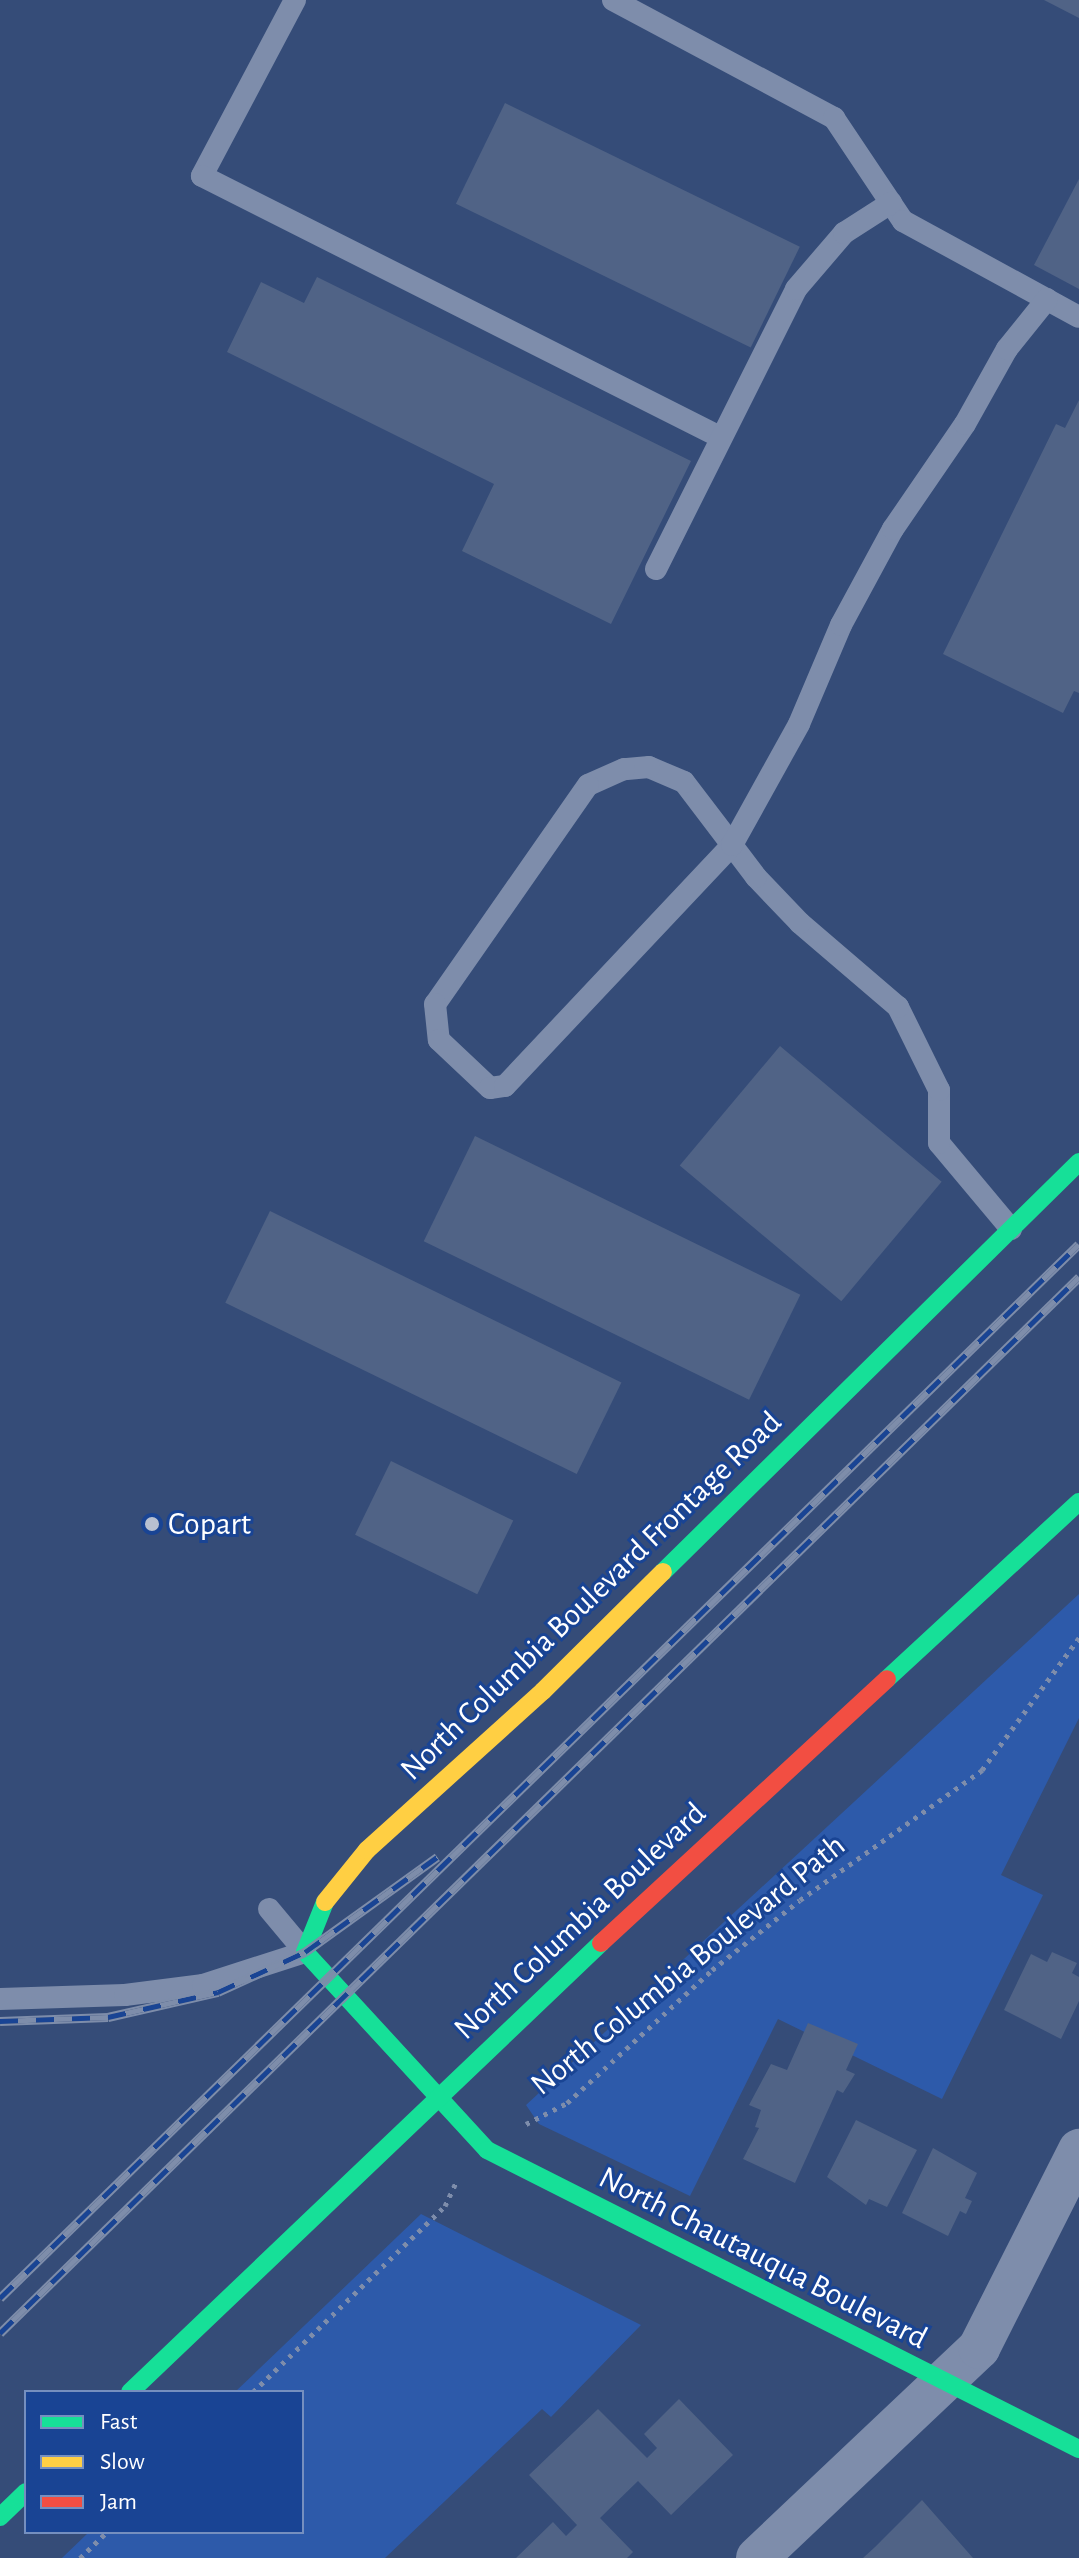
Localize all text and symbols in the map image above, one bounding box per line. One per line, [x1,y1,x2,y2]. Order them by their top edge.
street label: North Columbia Boulevard Frontage Road [392,1403,790,1789]
place label: Copart [168,1505,251,1543]
marker: Copart [143,1515,161,1533]
street label: North Columbia Boulevard [446,1794,714,2048]
street label: North Columbia Boulevard Path [523,1826,853,2104]
street label: North Chautauqua Boulevard [592,2158,934,2358]
legend [24,2390,304,2534]
text: Fast [100,2410,137,2434]
text: Slow [100,2450,145,2474]
text: Jam [100,2490,137,2514]

